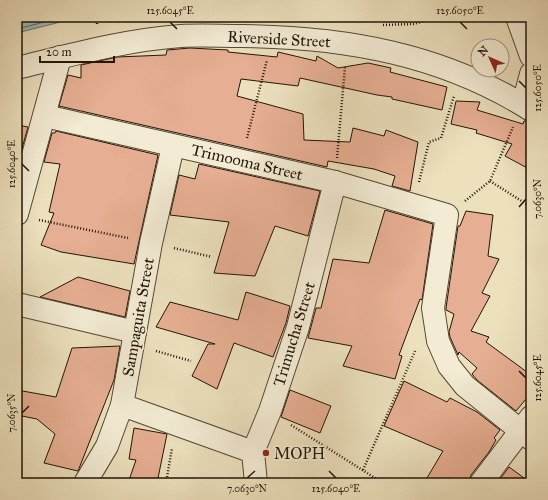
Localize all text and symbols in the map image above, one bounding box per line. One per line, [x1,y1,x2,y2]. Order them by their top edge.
text: 125.6045°E [146,5,194,17]
text: 125.6050°E [436,5,484,17]
street label: Riverside Street [227,27,332,51]
scale bar [40,38,114,64]
north arrow [470,38,510,78]
text: N [475,43,492,59]
text: 20 m [46,45,72,59]
text: 125.6050°E [532,64,544,112]
text: 125.6040°E [6,140,18,188]
street label: Trimooma Street [189,140,305,184]
text: 7.0630°N [532,178,544,219]
street label: Sampaguita Street [118,256,159,378]
street label: Trimucha Street [269,279,319,389]
text: 125.6045°E [532,354,544,402]
text: 7.0635°N [6,393,18,432]
place label: MOPH [274,444,325,463]
marker: MOPH [261,448,271,458]
text: 7.0630°N [227,483,268,495]
text: 125.6040°E [312,483,360,495]

